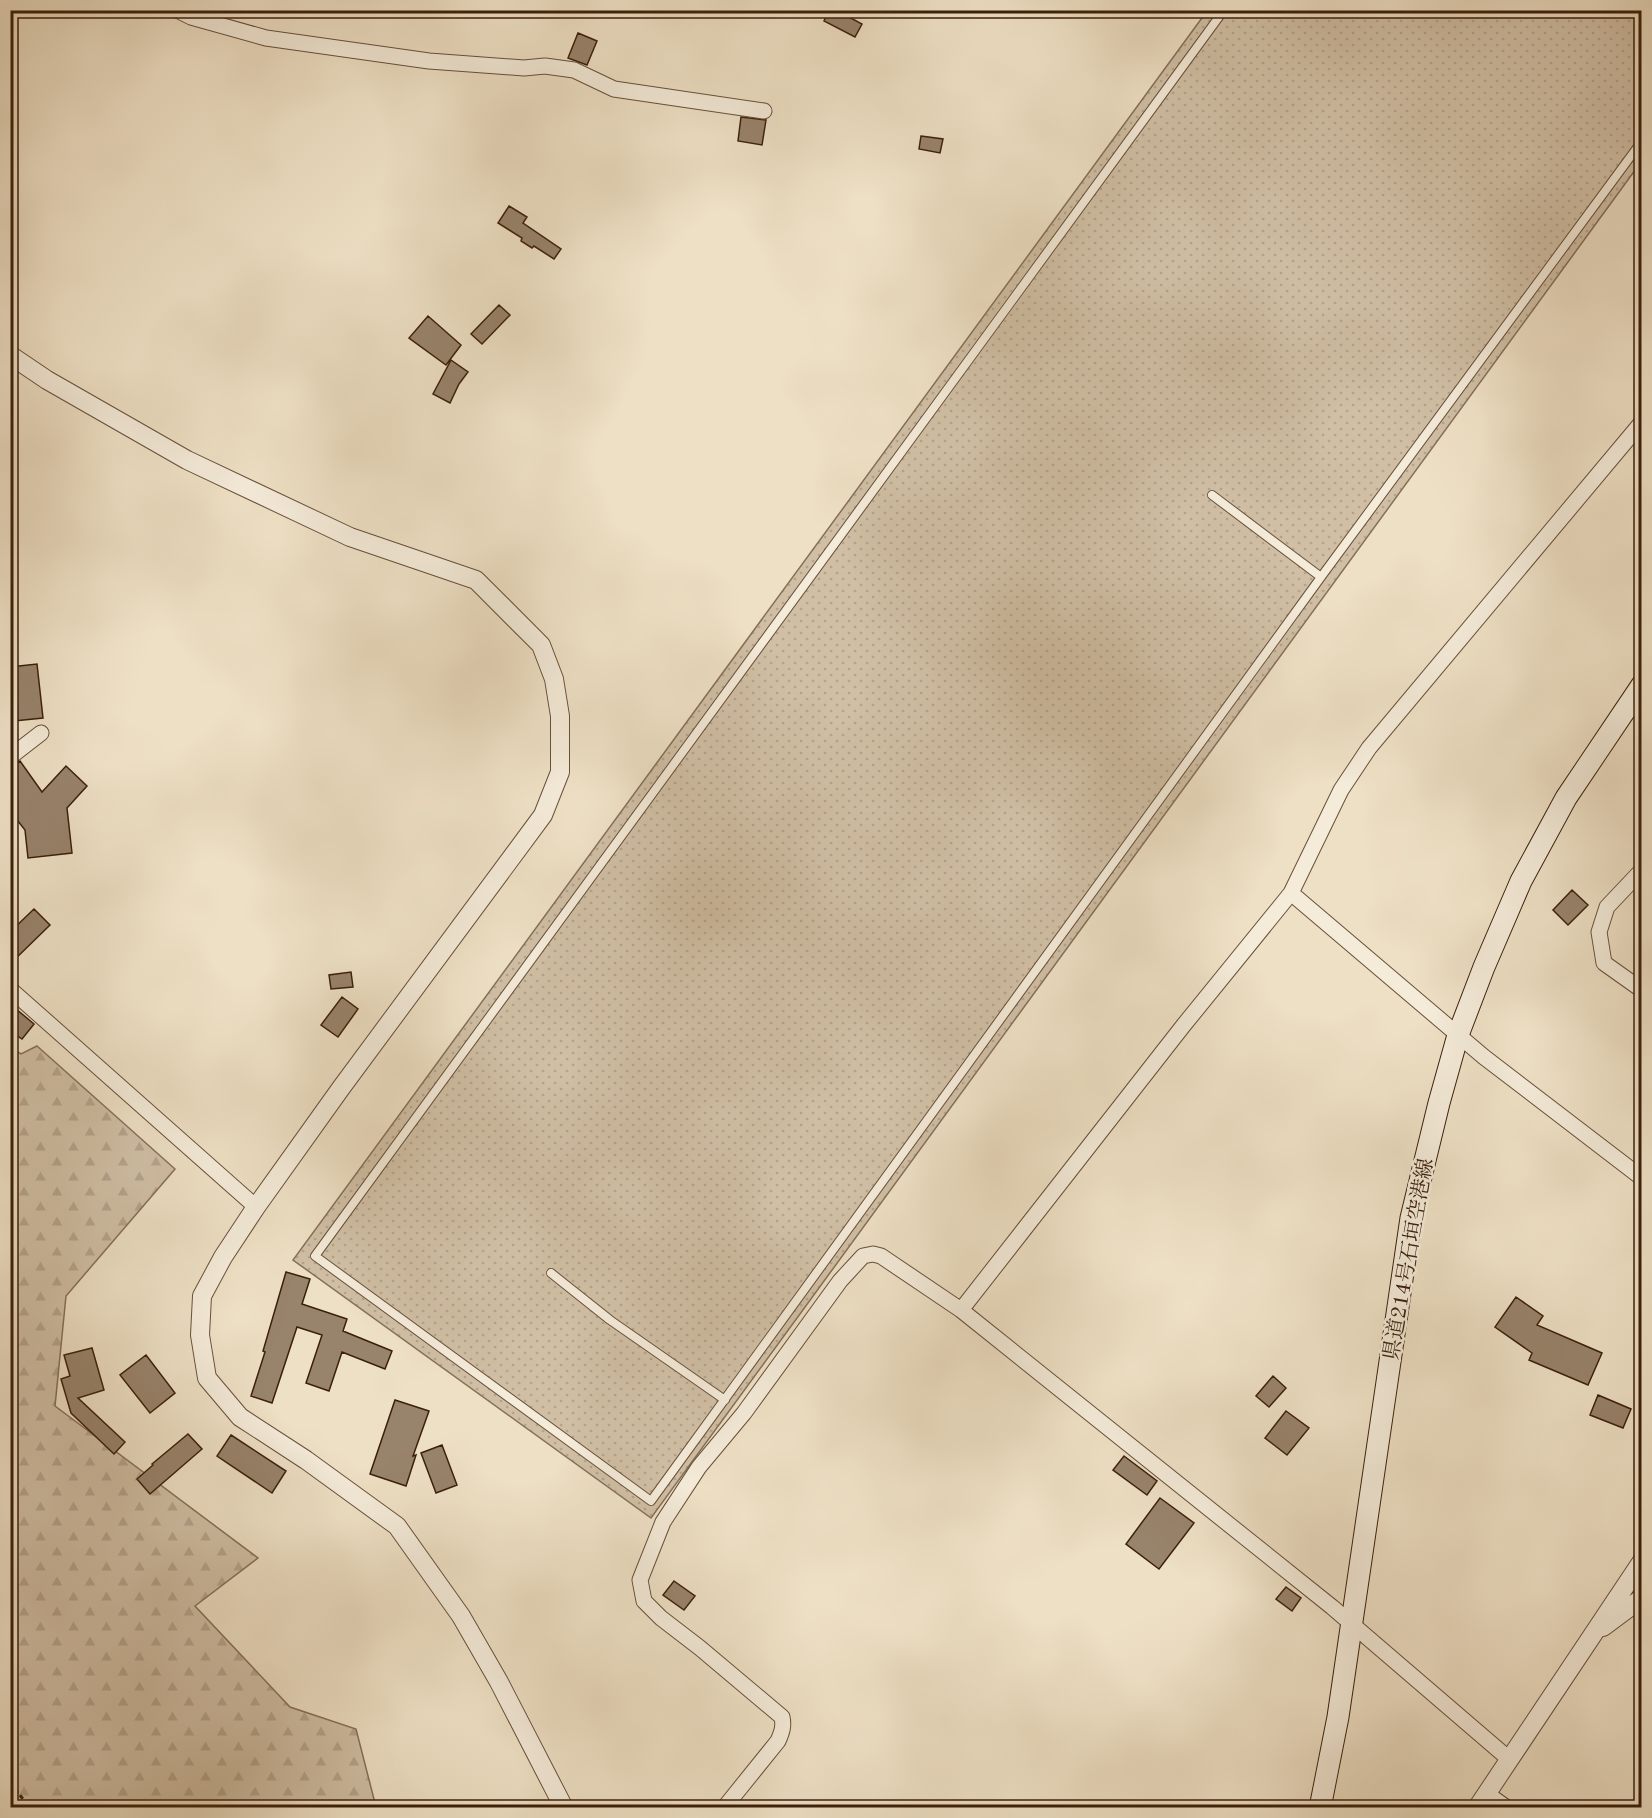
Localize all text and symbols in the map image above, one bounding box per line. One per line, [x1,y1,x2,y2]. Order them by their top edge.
street label: 県道214号石垣空港線 [1379,1156,1438,1362]

